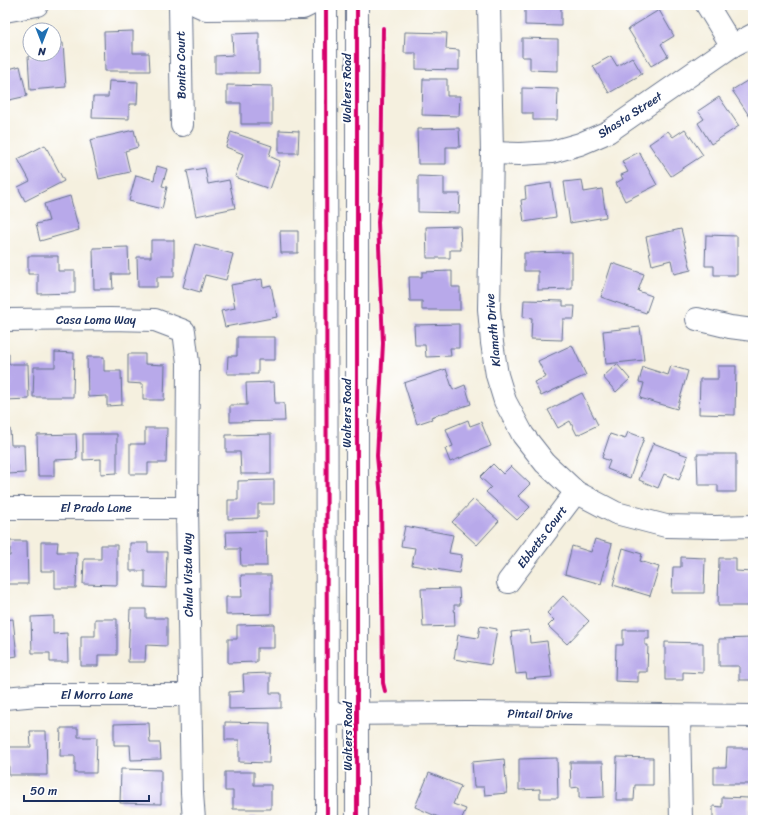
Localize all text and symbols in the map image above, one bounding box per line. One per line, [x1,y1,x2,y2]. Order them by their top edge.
north arrow [22,22,62,62]
street label: Bonita Court [169,31,193,99]
text: N [38,42,47,61]
street label: Walters Road [336,53,358,123]
street label: Shasta Street [593,85,668,144]
street label: Klamath Drive [479,292,507,368]
street label: Casa Loma Way [56,309,137,331]
street label: Walters Road [336,378,358,448]
street label: El Prado Lane [60,497,132,519]
street label: Ebbetts Court [511,501,573,573]
street label: Chula Vista Way [176,532,200,617]
street label: El Morro Lane [61,684,133,706]
street label: Walters Road [337,701,359,771]
street label: Pintail Drive [507,702,573,726]
scale bar [24,777,149,803]
text: 50 m [30,780,57,802]

